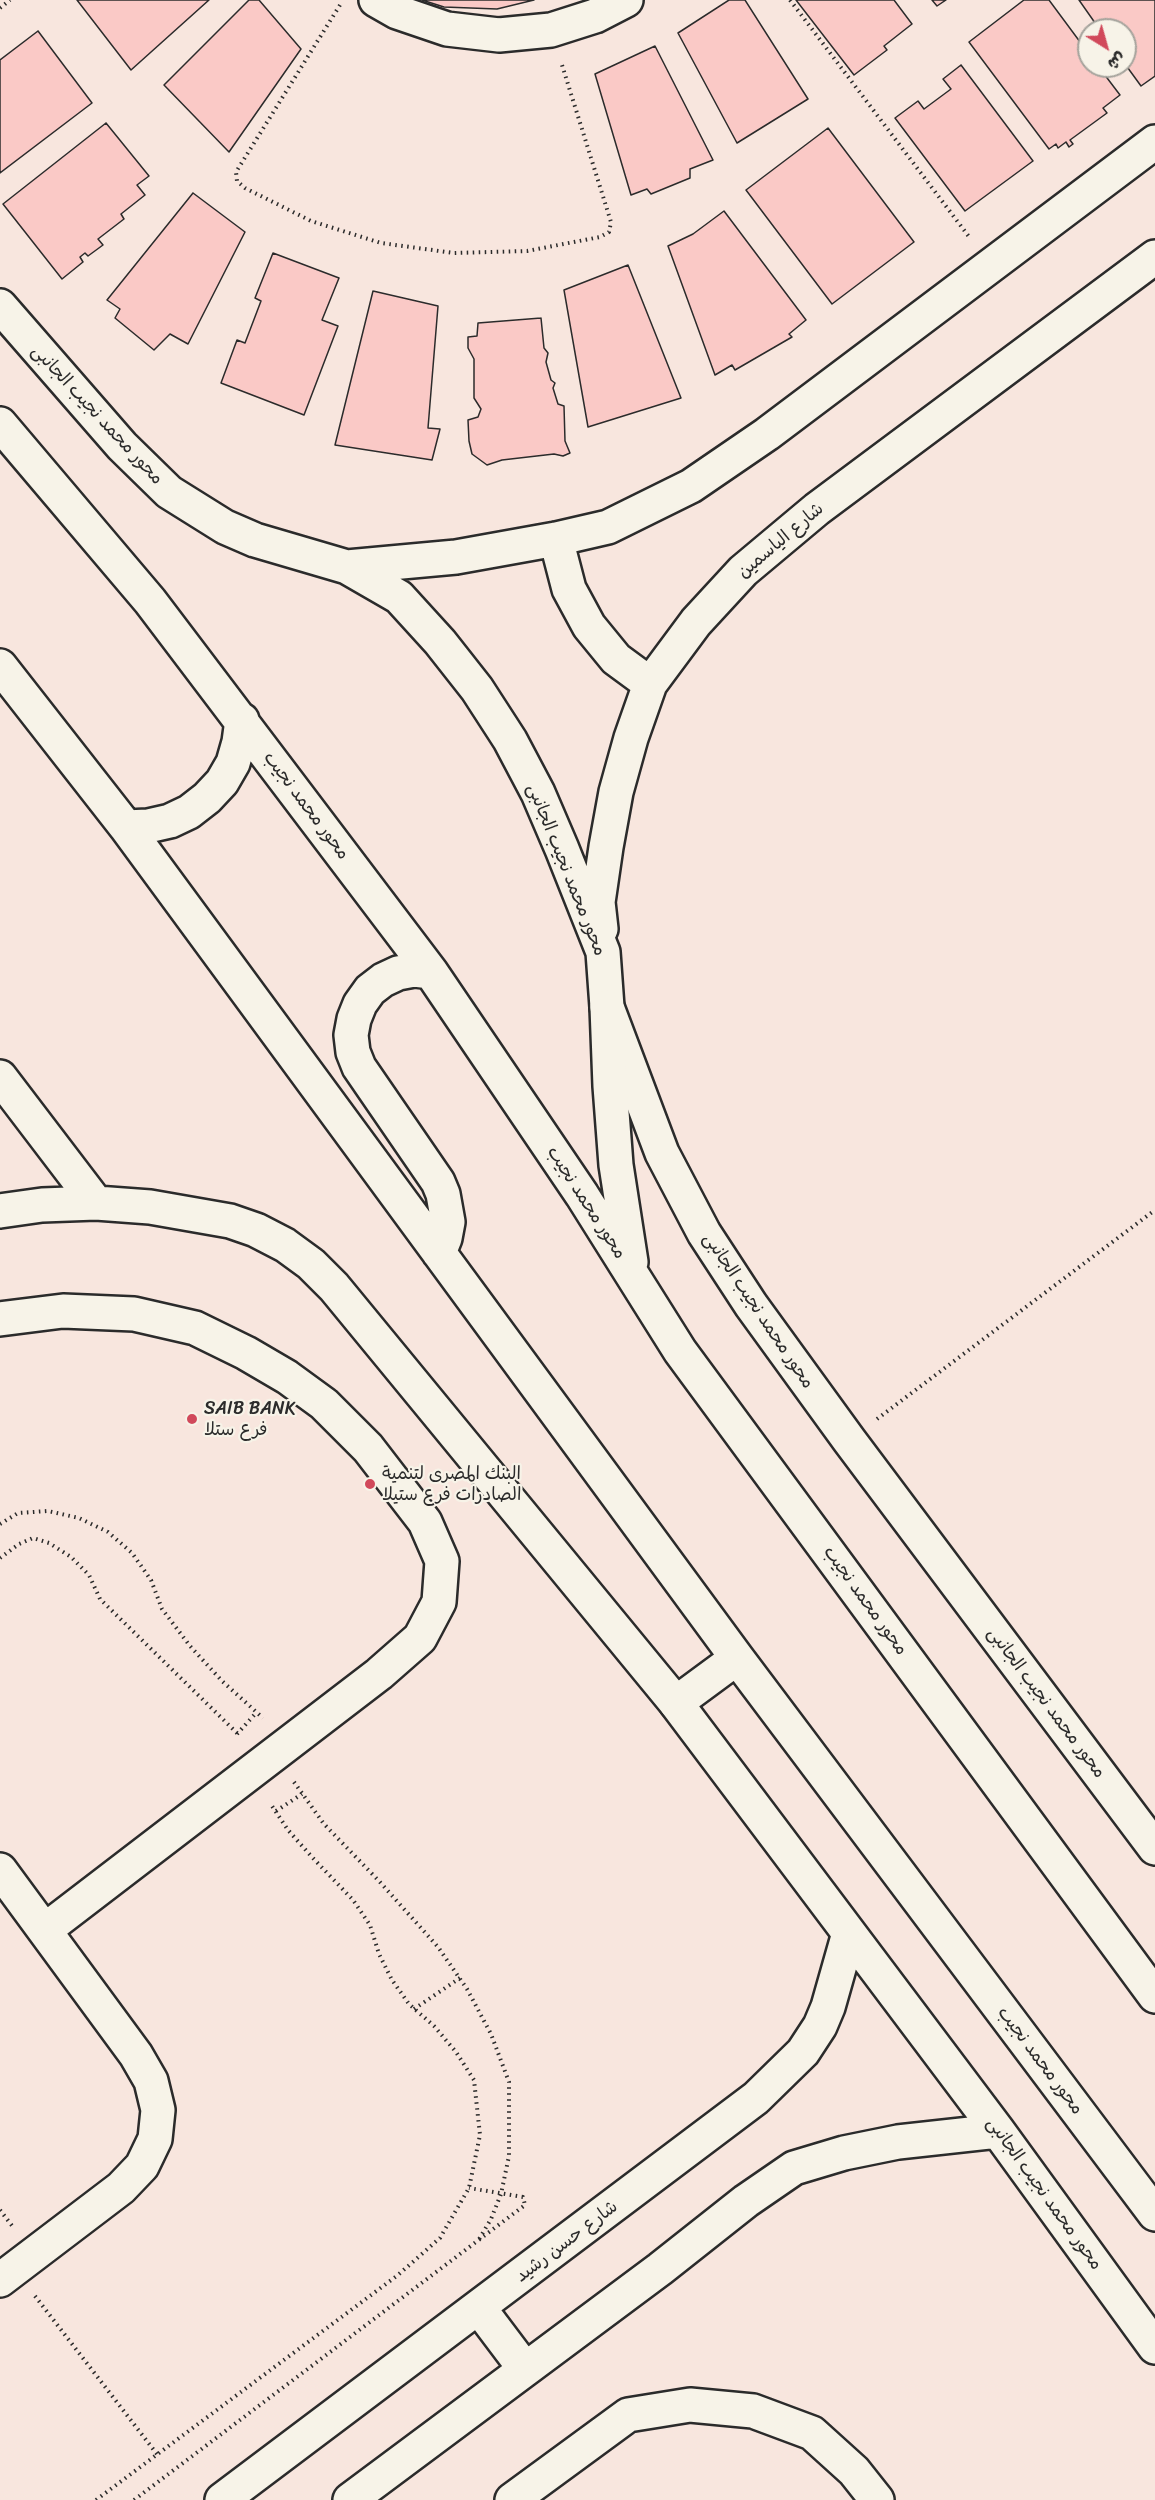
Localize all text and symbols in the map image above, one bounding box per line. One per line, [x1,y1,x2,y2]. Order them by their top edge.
north arrow [1077,18,1137,78]
text: ش [1101,44,1133,78]
street label: محور محمد نجيب الجانبى [26,340,168,490]
street label: شارع الياسمين [733,499,829,583]
street label: محور محمد نجيب [258,748,354,864]
street label: محور محمد نجيب الجانبى [522,781,610,959]
street label: محور محمد نجيب [542,1143,630,1263]
street label: محور محمد نجيب الجانبى [698,1229,818,1393]
place label: SAIB BANK فرع ستلا [204,1398,296,1440]
marker: SAIB BANK فرع ستلا [185,1412,199,1426]
place label: البنك المصرى لتنمية الصادرات فرع ستيلا [382,1463,521,1506]
marker: البنك المصرى لتنمية الصادرات فرع ستيلا [363,1477,377,1491]
street label: محور محمد نجيب [818,1542,912,1660]
street label: محور محمد نجيب الجانبى [982,1623,1110,1783]
street label: محور محمد نجيب [992,2003,1088,2119]
street label: محور محمد نجيب الجانبى [981,2113,1107,2275]
street label: شارع حسن رشيد [511,2196,623,2288]

